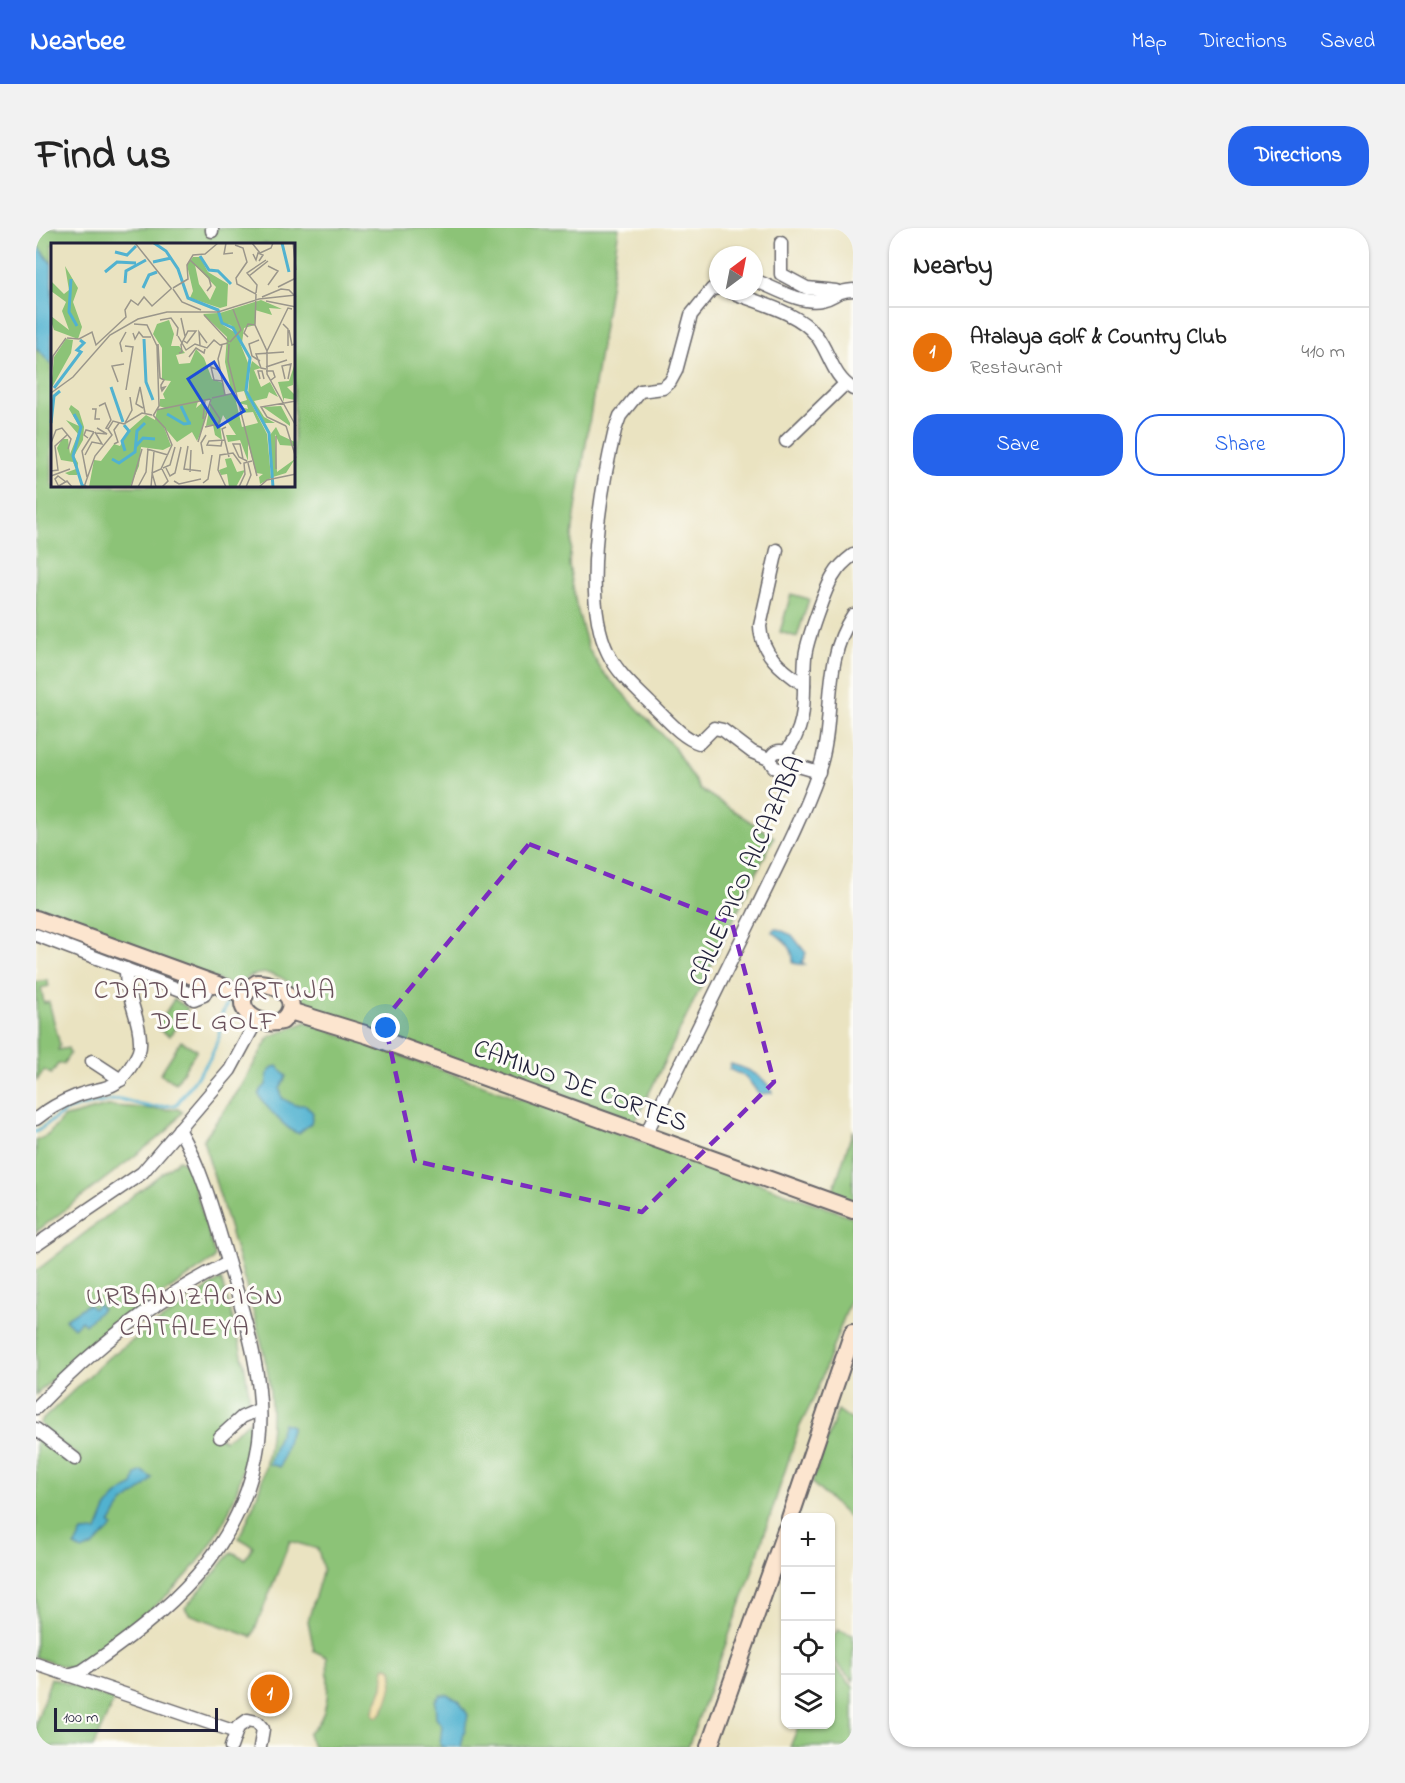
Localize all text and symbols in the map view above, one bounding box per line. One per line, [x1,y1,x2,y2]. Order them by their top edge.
text: Nearbee [30,22,125,63]
text: Map [1131,27,1167,57]
text: Directions [1200,27,1287,57]
text: Saved [1320,27,1375,57]
text: Find us [36,126,171,187]
button: Directions [1228,126,1369,186]
inset map [51,243,296,488]
north arrow [709,246,763,300]
text: Nearby [913,248,992,286]
text: Atalaya Golf & Country Club [970,322,1226,354]
text: 1 [929,338,936,367]
text: 410 m [1301,338,1345,367]
text: Restaurant [970,354,1063,383]
button: Save [913,414,1123,476]
button: Share [1135,414,1345,476]
street label: CALLE PICO ALCAZABA [680,750,816,993]
district label: CDAD LA CARTUJA DEL GOLF [94,972,336,1042]
your location [371,1013,400,1042]
street label: CAMINO DE CORTES [468,1030,692,1143]
district label: URBANIZACIÓN CATALEYA [86,1278,284,1348]
map controls [781,1513,835,1729]
button: + [781,1513,835,1567]
button: − [781,1567,835,1621]
button: locate [781,1621,835,1675]
pin: 1 [250,1672,290,1716]
button: layers [781,1675,835,1729]
scale bar [54,1705,218,1732]
text: 100 m [63,1706,98,1730]

